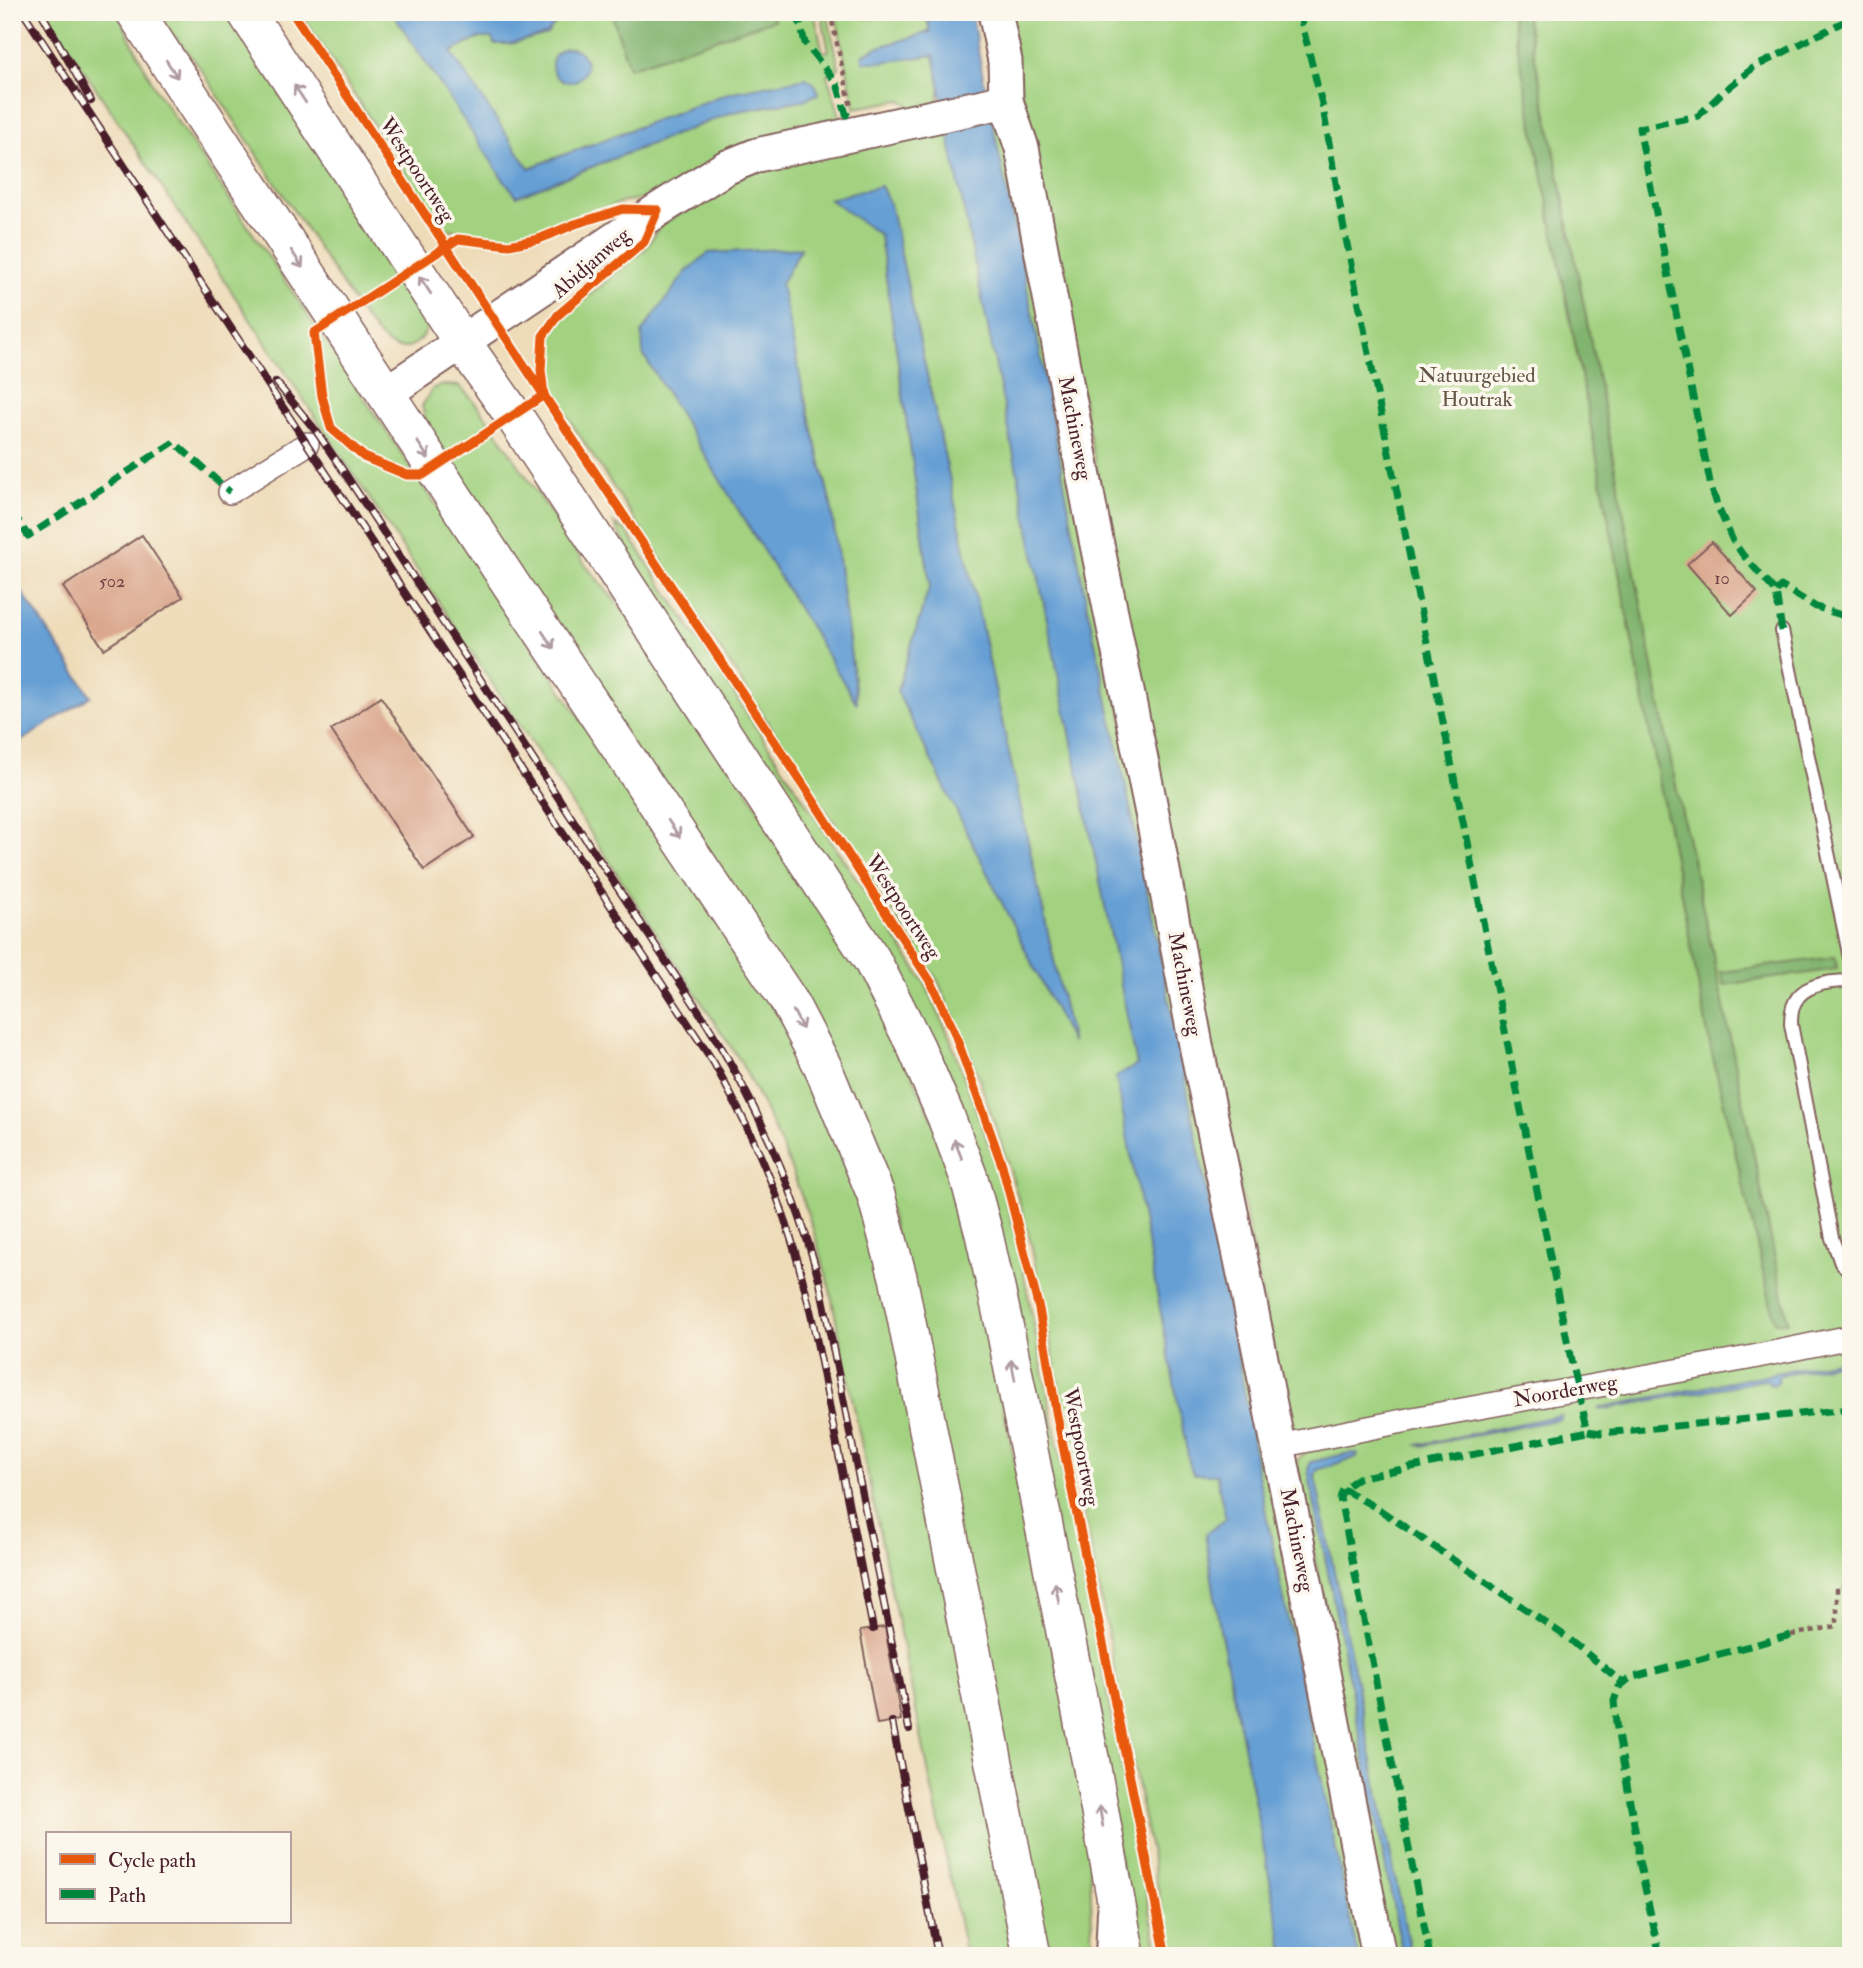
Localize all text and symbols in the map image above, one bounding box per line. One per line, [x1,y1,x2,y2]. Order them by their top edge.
one-way arrow [165,59,179,78]
one-way arrow [293,85,307,105]
street label: Westpoortweg [373,112,461,228]
street label: Abidjanweg [545,221,636,305]
one-way arrow [290,249,305,268]
one-way arrow [417,275,431,295]
park label: Natuurgebied Houtrak [1418,362,1536,413]
street label: Machineweg [1052,374,1098,483]
one-way arrow [415,440,430,459]
house number: 10 [1714,567,1730,590]
house number: 502 [99,570,125,593]
one-way arrow [541,630,555,649]
one-way arrow [667,819,681,838]
street label: Westpoortweg [859,849,947,965]
street label: Machineweg [1162,930,1208,1039]
one-way arrow [792,1009,805,1030]
one-way arrow [951,1139,963,1161]
one-way arrow [1005,1359,1019,1382]
street label: Noorderweg [1511,1368,1620,1413]
street label: Westpoortweg [1056,1385,1106,1509]
street label: Machineweg [1274,1486,1320,1595]
one-way arrow [1050,1582,1063,1605]
one-way arrow [1093,1805,1107,1828]
legend [46,1832,290,1923]
text: Cycle path [108,1847,196,1874]
text: Path [108,1882,146,1909]

